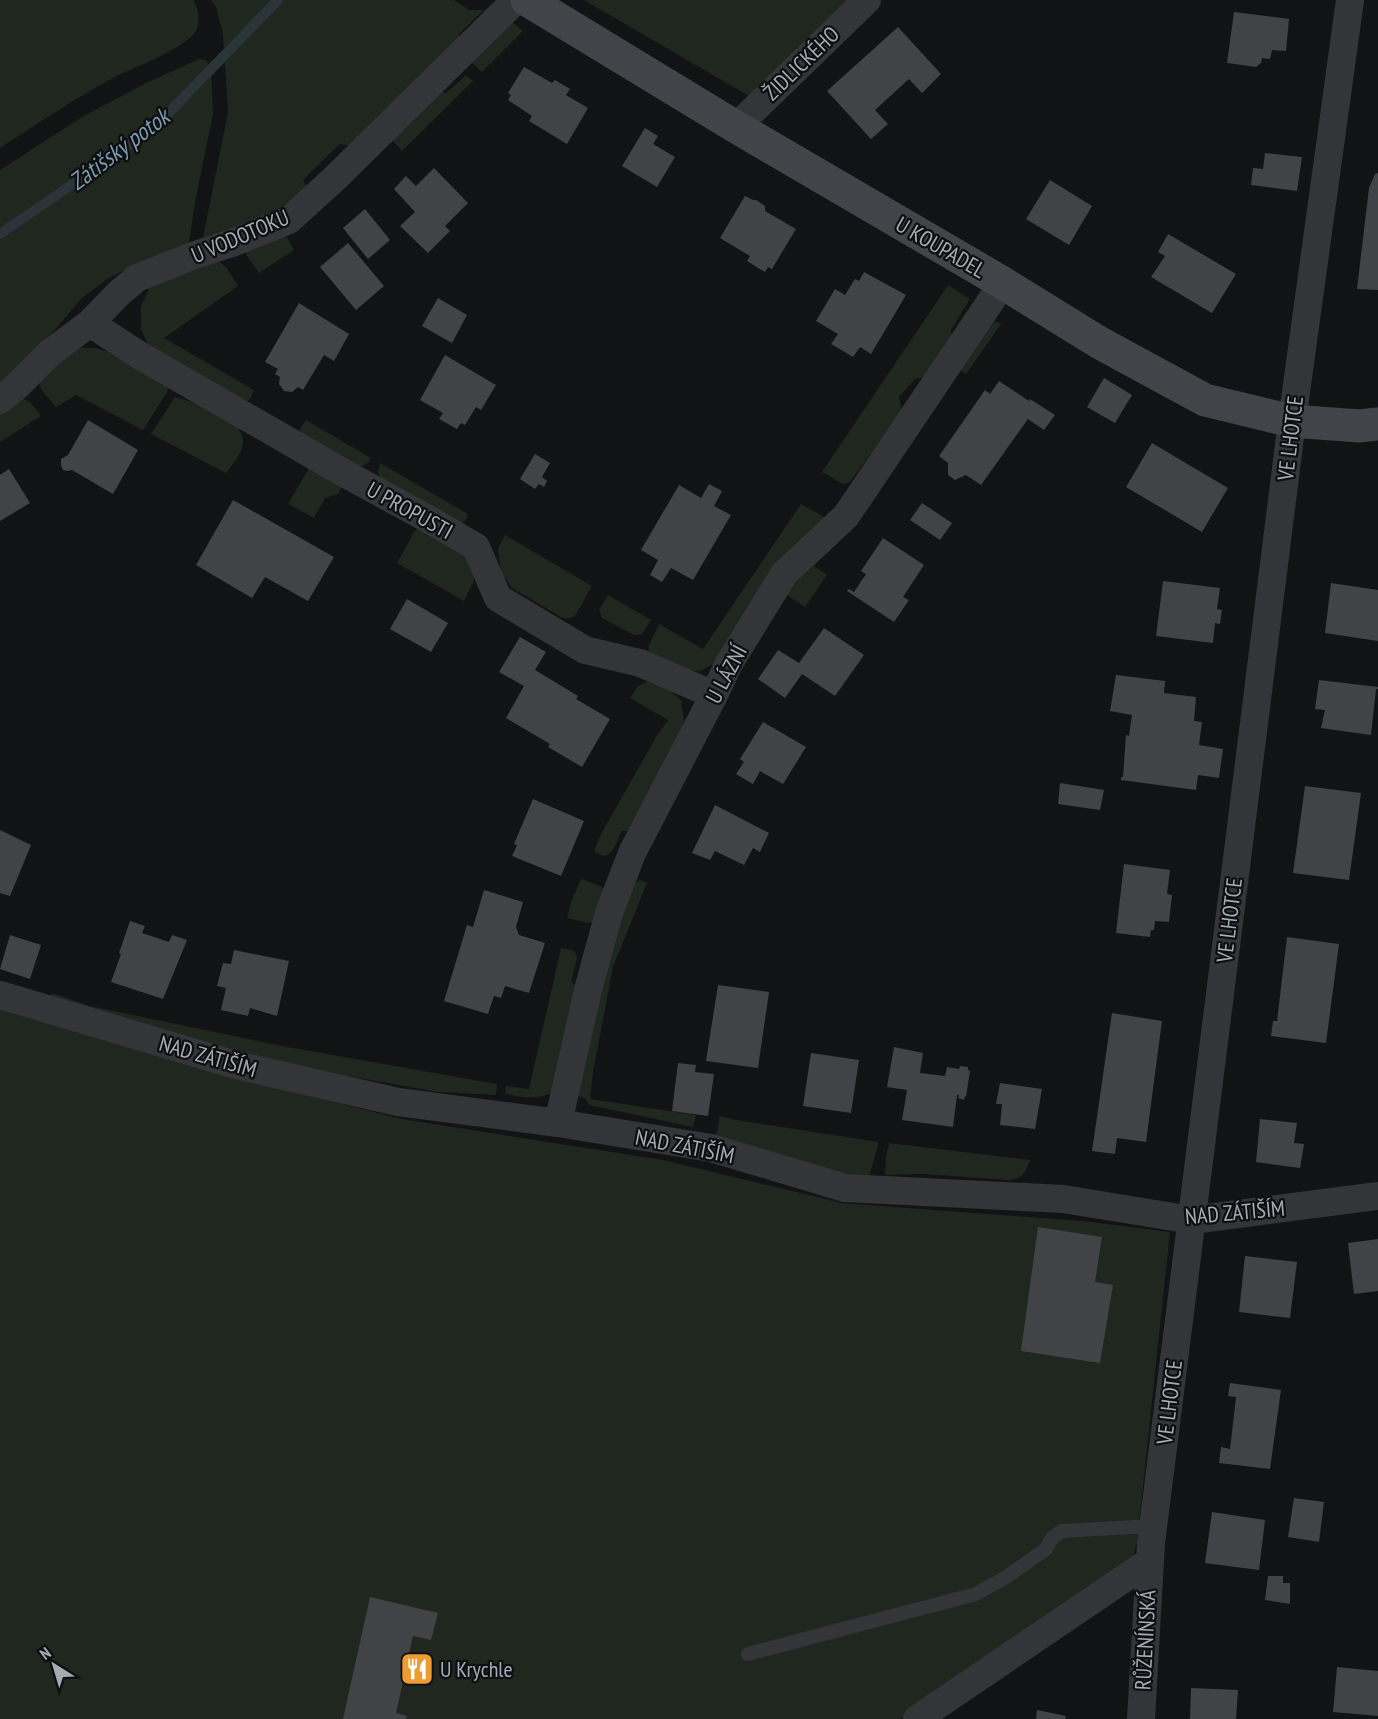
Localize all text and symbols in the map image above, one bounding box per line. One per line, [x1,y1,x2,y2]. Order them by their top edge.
street label: ŽIDLICKÉHO [757,20,845,106]
water label: Zátišský potok [63,100,178,197]
street label: U VODOTOKU [187,203,293,269]
street label: U KOUPADEL [891,210,991,284]
street label: VE LHOTCE [1271,394,1309,483]
street label: U PROPUSTI [362,475,458,545]
street label: U LÁZNÍ [699,639,753,708]
street label: VE LHOTCE [1210,876,1248,965]
street label: NAD ZÁTIŠÍM [156,1029,260,1083]
street label: NAD ZÁTIŠÍM [633,1123,737,1169]
street label: NAD ZÁTIŠÍM [1184,1194,1286,1230]
street label: VE LHOTCE [1150,1358,1188,1447]
street label: RŮŽENÍNSKÁ [1128,1589,1162,1691]
north arrow [24,1635,84,1695]
text: N [36,1642,54,1664]
restaurant icon: U Krychle [399,1651,435,1687]
place label: U Krychle [440,1655,513,1683]

